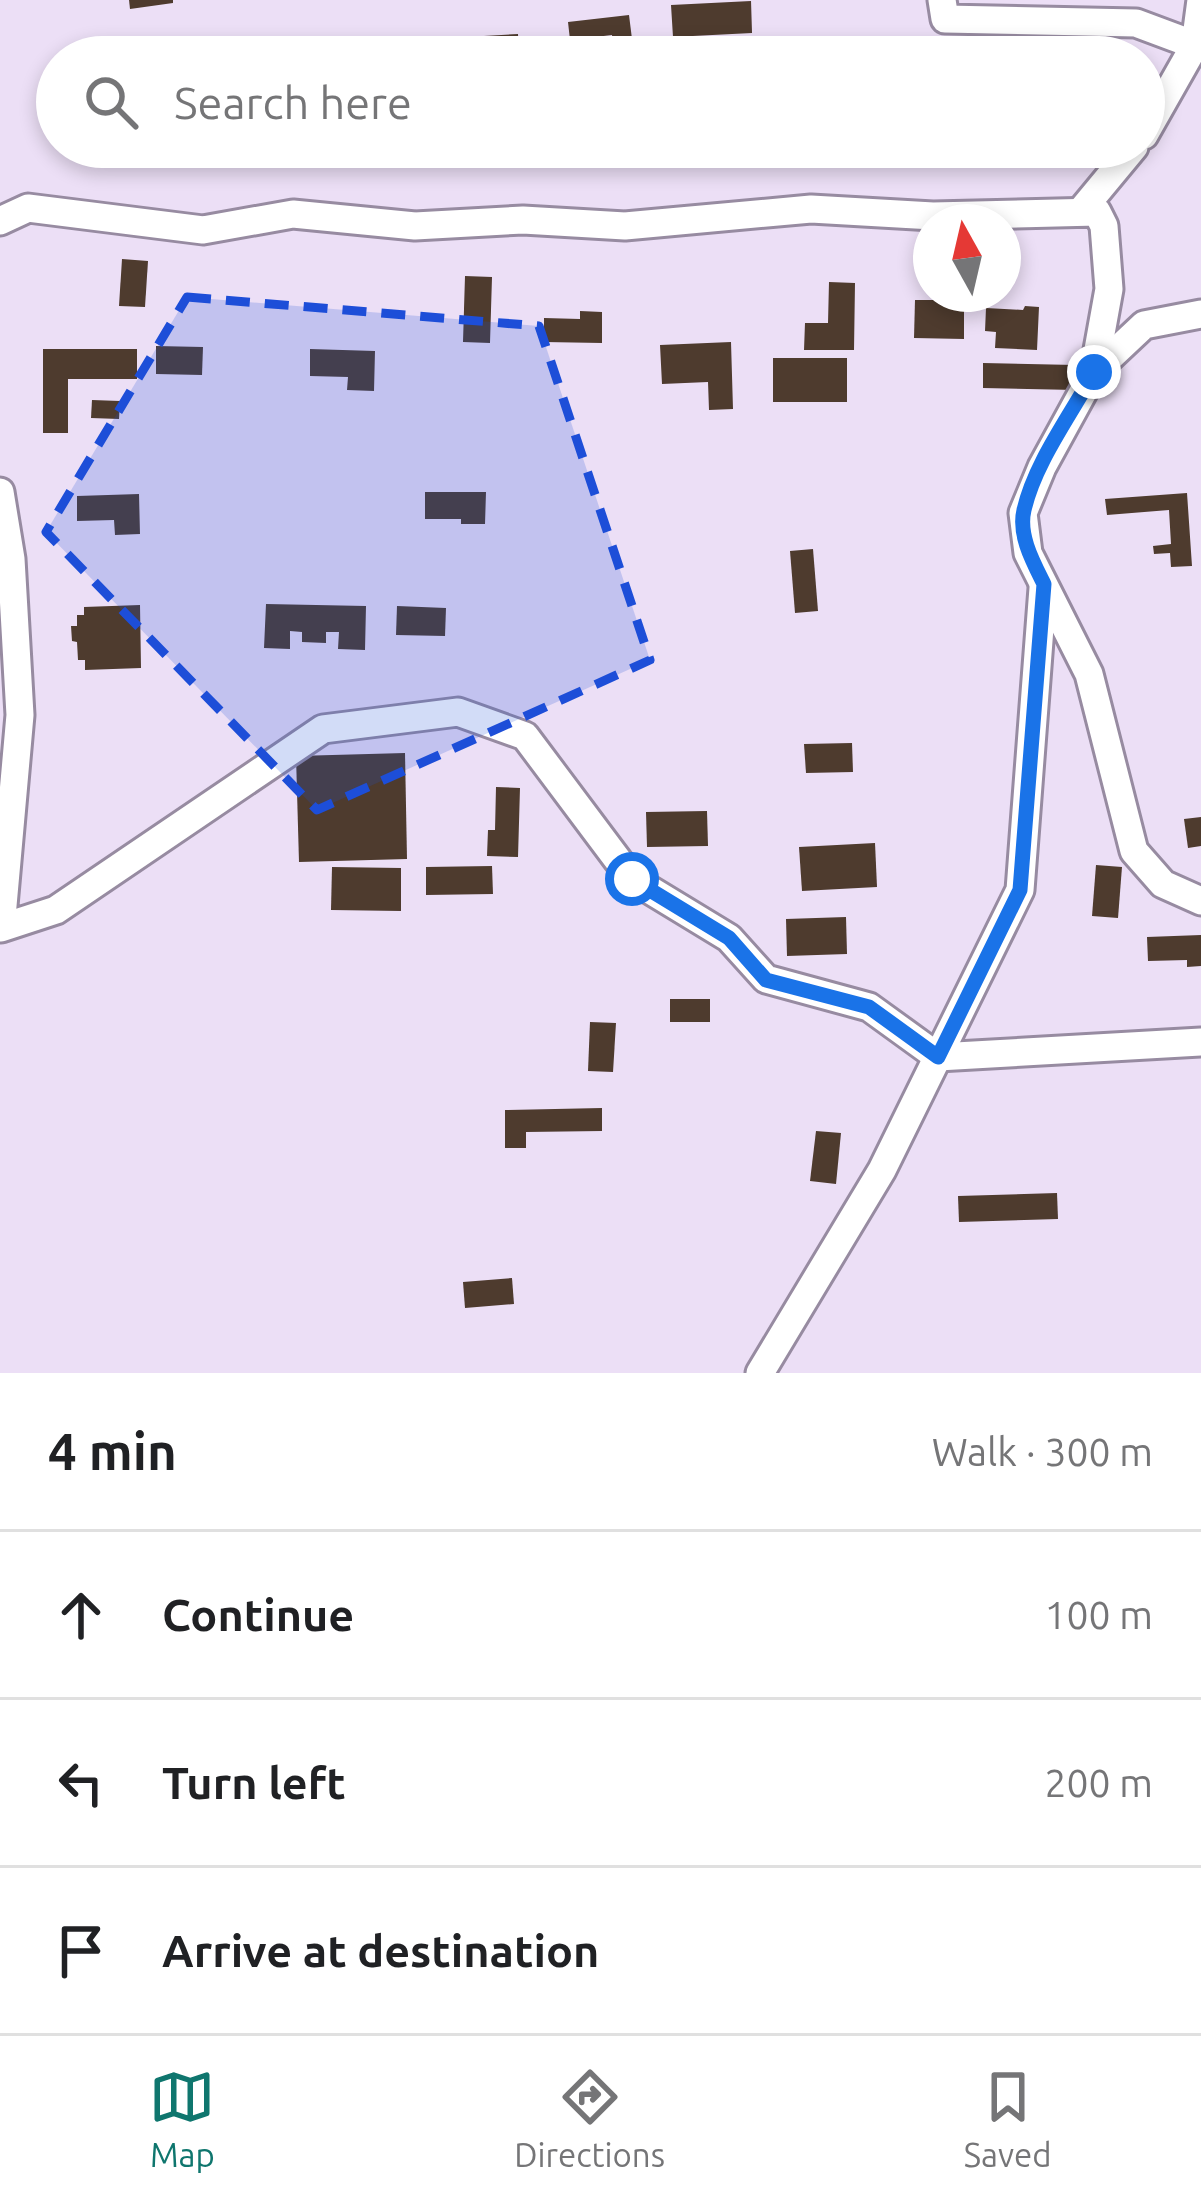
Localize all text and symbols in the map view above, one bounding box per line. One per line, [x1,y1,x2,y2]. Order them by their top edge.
search box [36,36,1165,168]
icon: search [78,69,144,135]
text: Search here [174,77,412,128]
north arrow [913,204,1021,312]
route end [1067,345,1121,399]
route start [605,852,659,906]
text: 4 min [48,1422,177,1480]
text: Walk · 300 m [932,1430,1153,1473]
icon: ahead [48,1582,114,1648]
text: Continue [162,1589,354,1640]
text: 100 m [1044,1593,1153,1636]
icon: left [48,1750,114,1816]
text: Turn left [162,1757,346,1808]
text: 200 m [1044,1761,1153,1804]
icon: arrive [48,1918,114,1984]
text: Arrive at destination [162,1925,599,1976]
tab: Map [149,2064,215,2173]
tab: Directions [514,2064,665,2173]
tab: Saved [964,2064,1052,2173]

